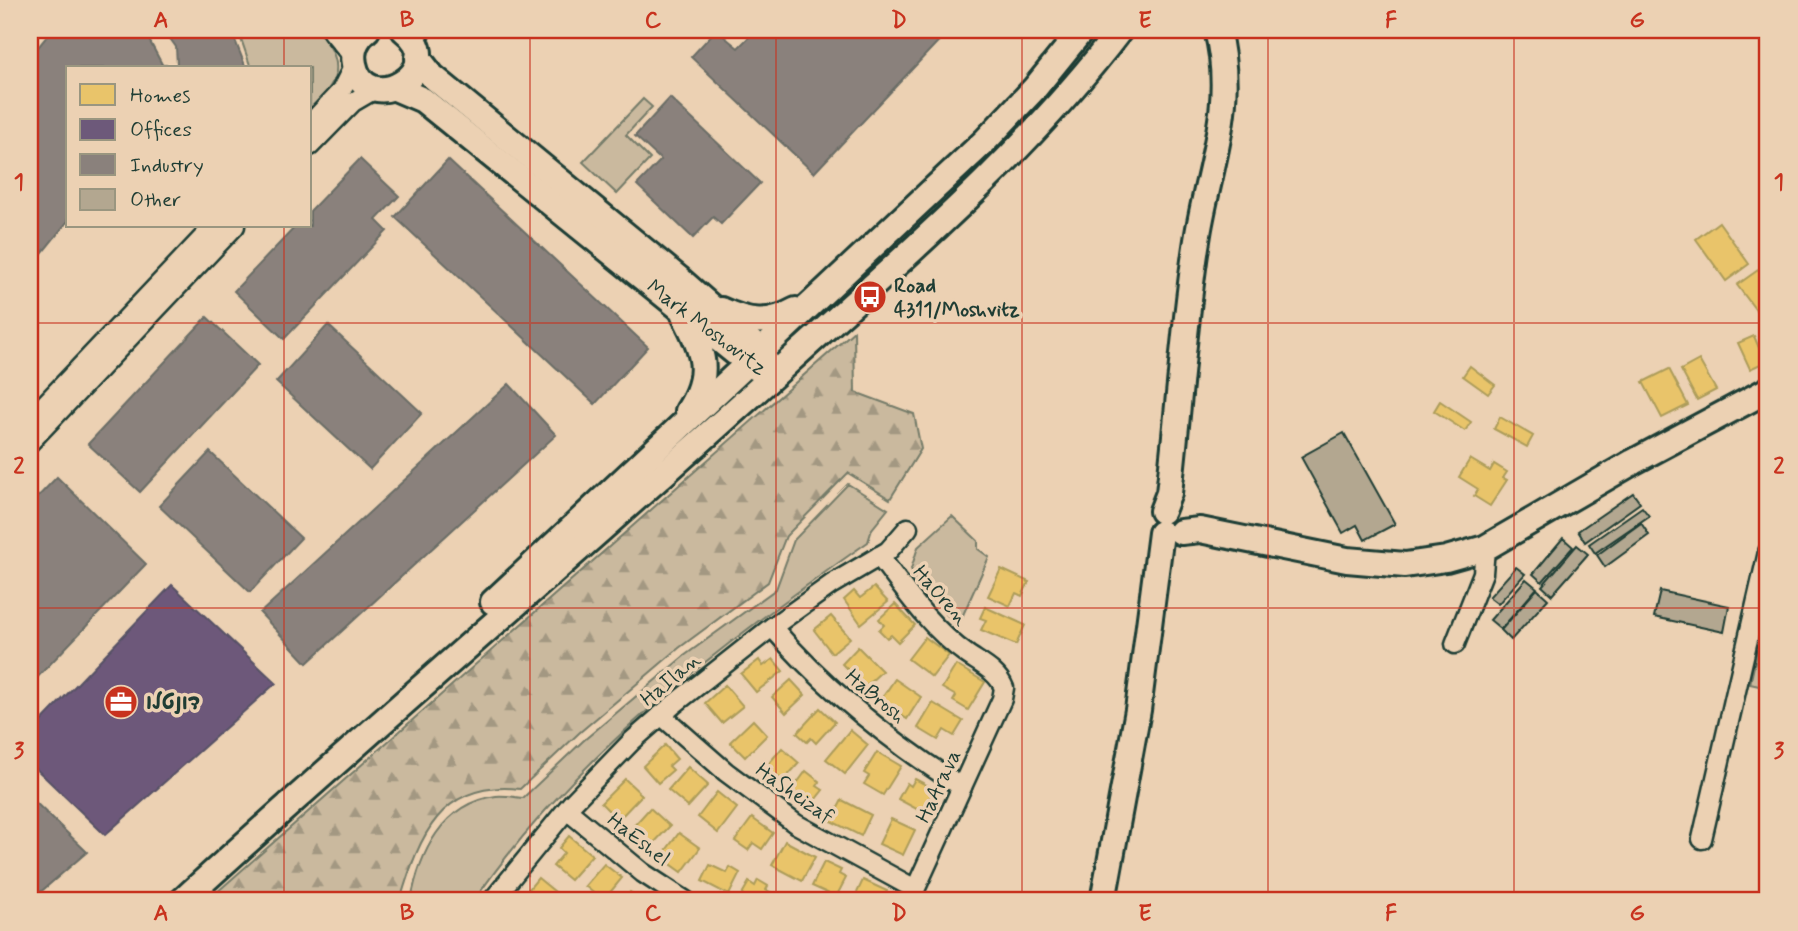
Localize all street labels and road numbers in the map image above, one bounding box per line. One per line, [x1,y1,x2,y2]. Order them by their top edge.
street label: Mark Moshovitz [641,273,772,382]
street label: HaOren [906,559,975,632]
street label: HaIlan [635,646,707,713]
street label: HaBrosh [839,663,912,731]
street label: HaArava [910,745,968,828]
street label: HaSheizaf [750,757,839,831]
street label: HaEshel [601,806,676,873]

